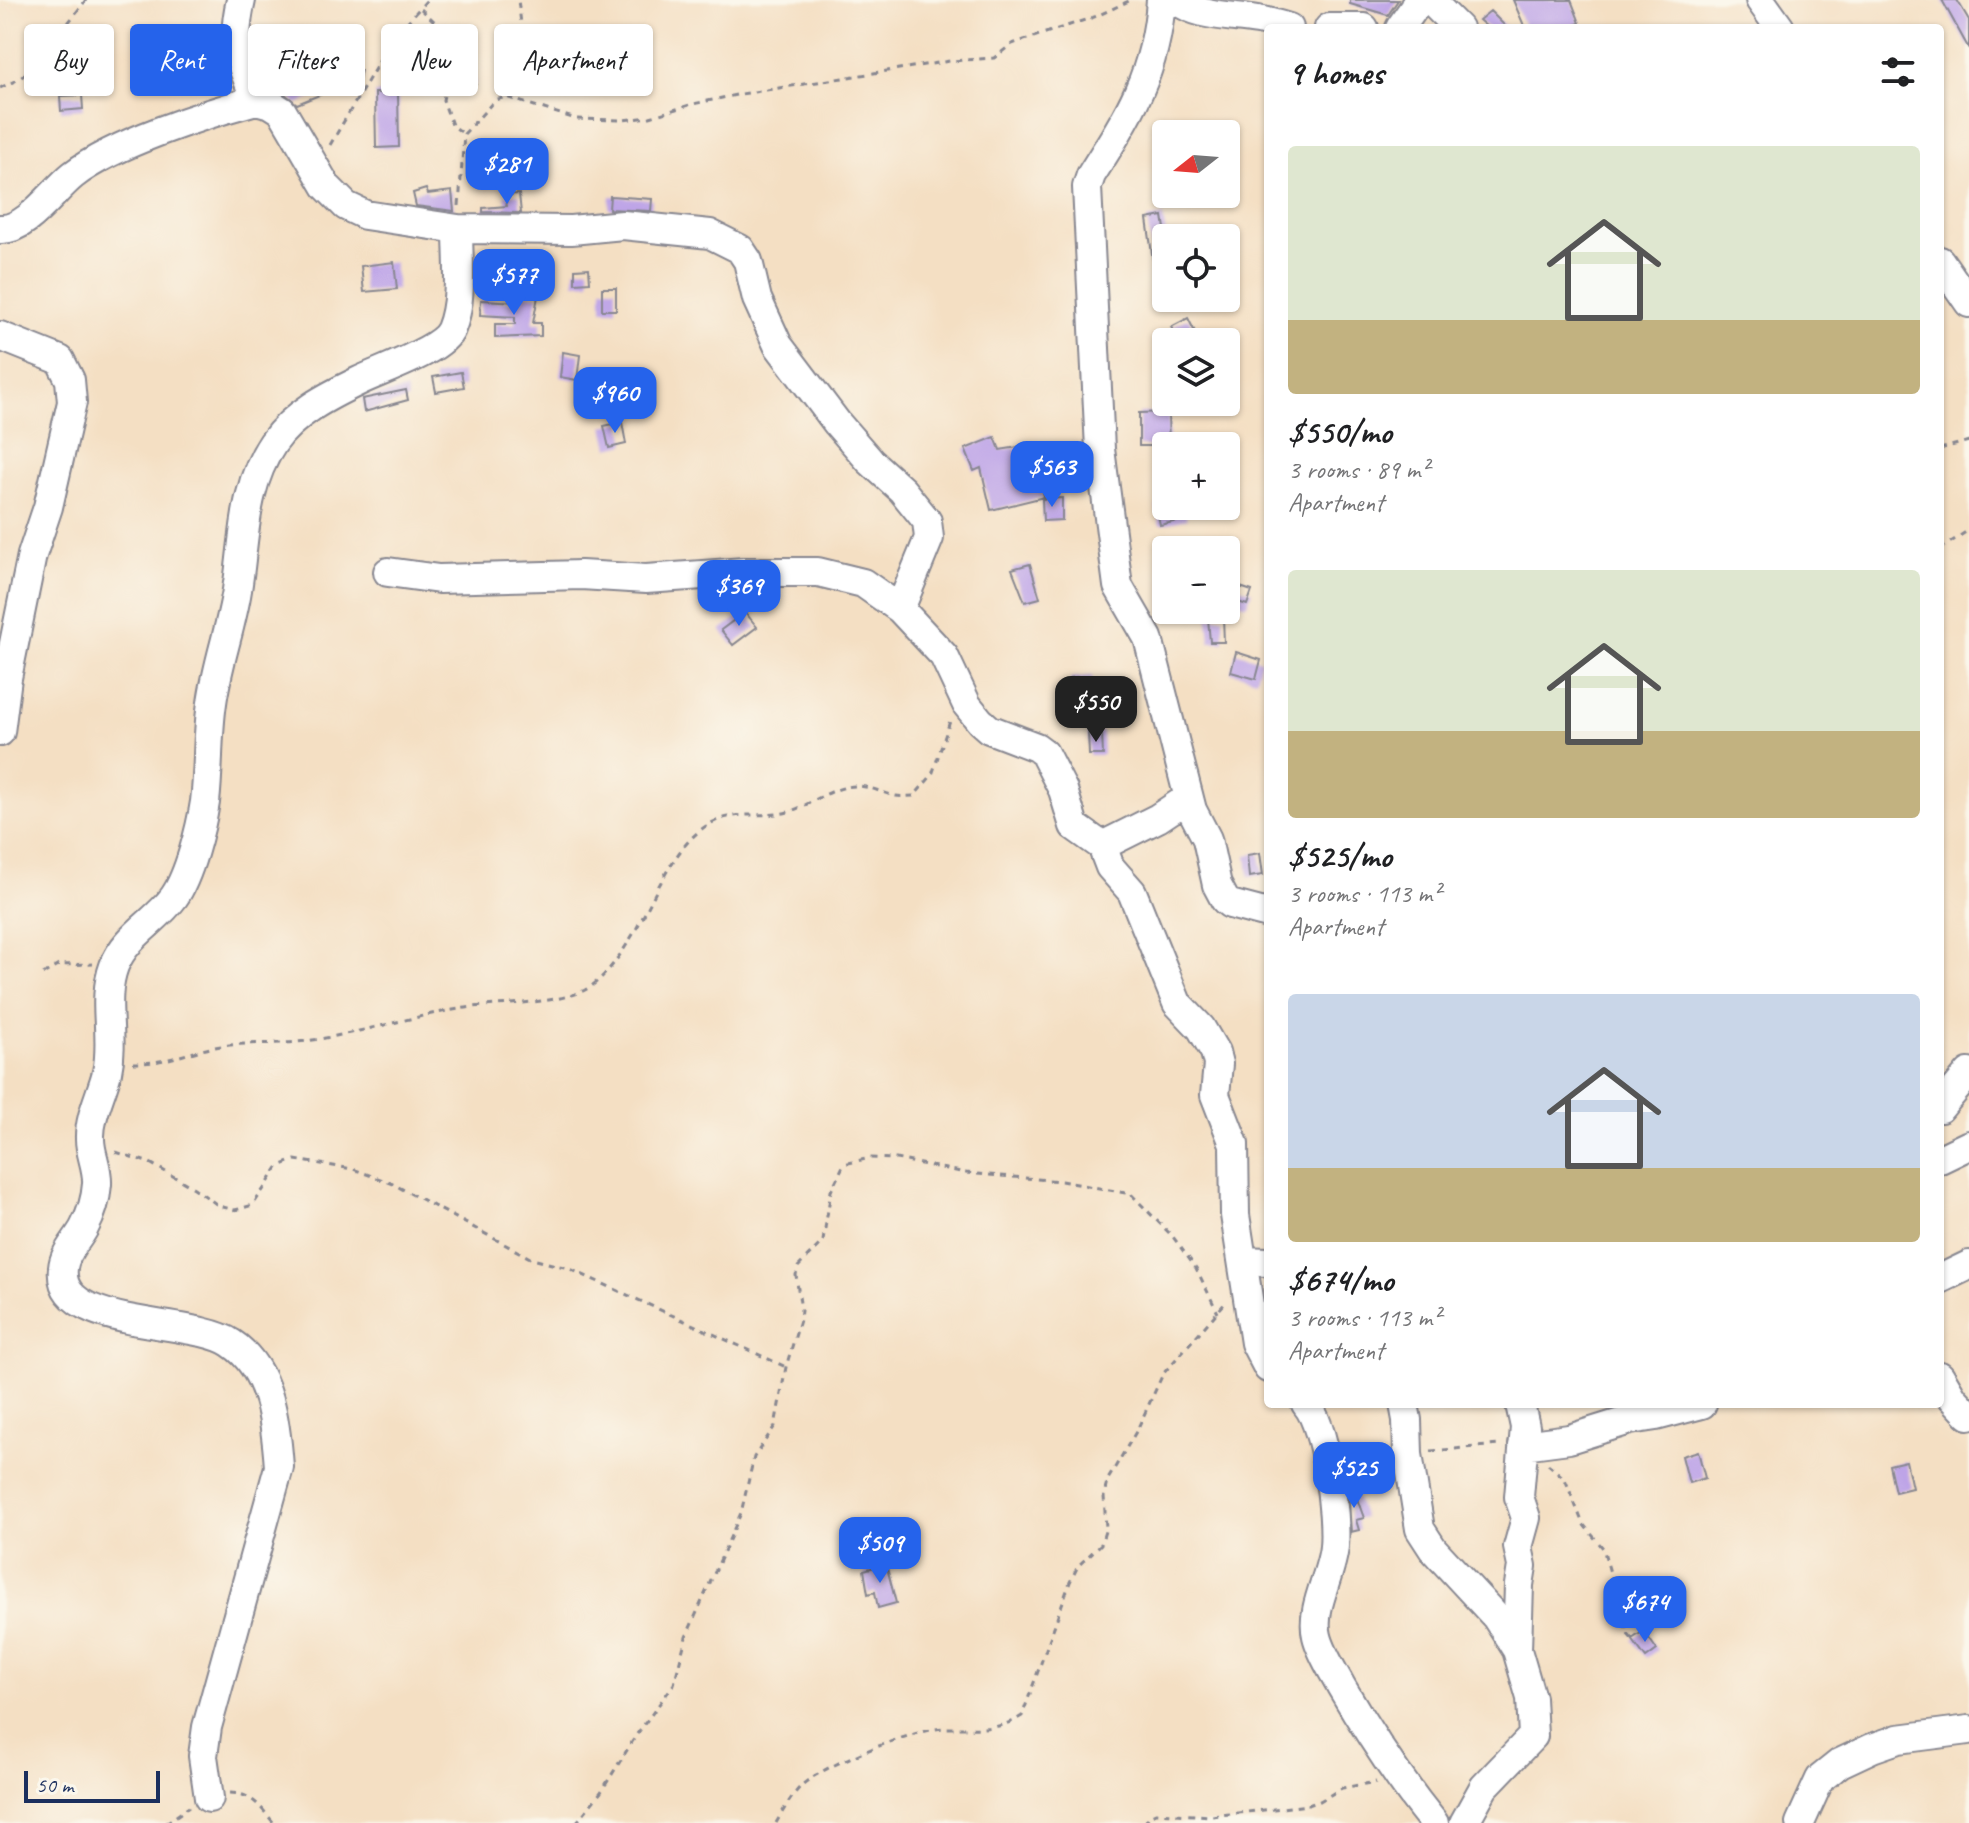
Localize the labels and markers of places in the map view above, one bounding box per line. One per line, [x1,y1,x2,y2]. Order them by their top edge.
pin: $281 [460,138,554,206]
pin: $577 [467,249,561,317]
pin: $960 [568,367,662,435]
pin: $563 [1005,441,1099,509]
pin: $369 [692,560,786,628]
pin: $550 [1049,676,1143,744]
pin: $525 [1307,1442,1401,1510]
pin: $509 [833,1517,927,1585]
pin: $674 [1598,1576,1692,1644]

